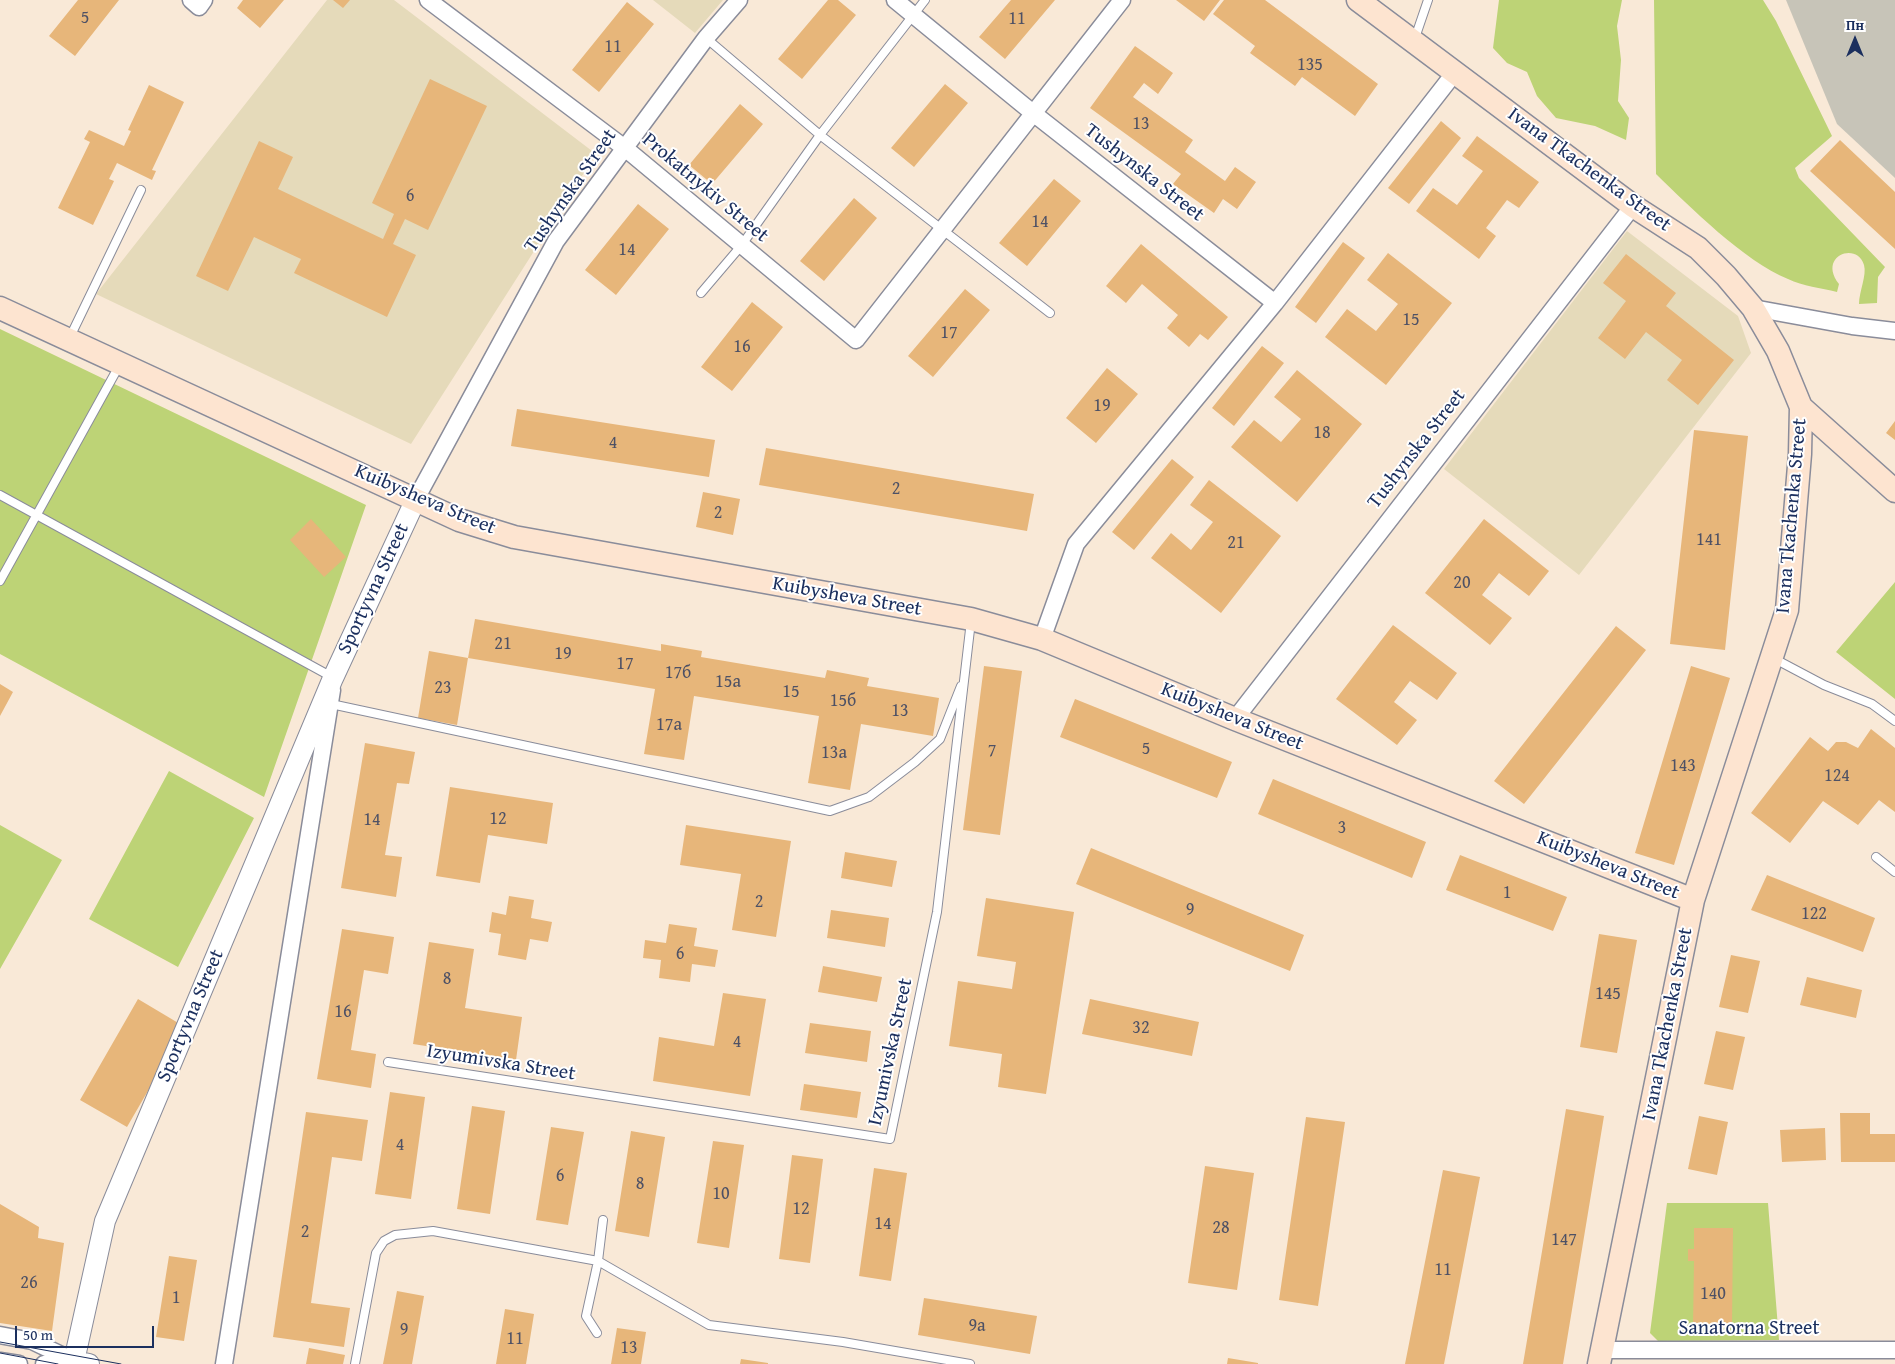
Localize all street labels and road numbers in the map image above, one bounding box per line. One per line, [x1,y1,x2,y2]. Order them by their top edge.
street label: Ivana Tkachenka Street [1503,103,1675,237]
street label: Tushynska Street [1080,119,1208,227]
street label: Tushynska Street [520,125,622,257]
street label: Prokatnykiv Street [637,128,773,248]
street label: Tushynska Street [1363,385,1471,513]
street label: Ivana Tkachenka Street [1772,417,1812,615]
street label: Kuibysheva Street [351,459,499,541]
street label: Sportyvna Street [333,520,415,658]
street label: Kuibysheva Street [770,572,924,622]
street label: Kuibysheva Street [1157,678,1307,756]
street label: Kuibysheva Street [1533,827,1683,905]
street label: Ivana Tkachenka Street [1638,925,1698,1123]
street label: Sportyvna Street [152,946,230,1086]
street label: Izyumivska Street [864,976,918,1128]
street label: Izyumivska Street [425,1039,577,1087]
street label: Sanatorna Street [1678,1317,1820,1341]

